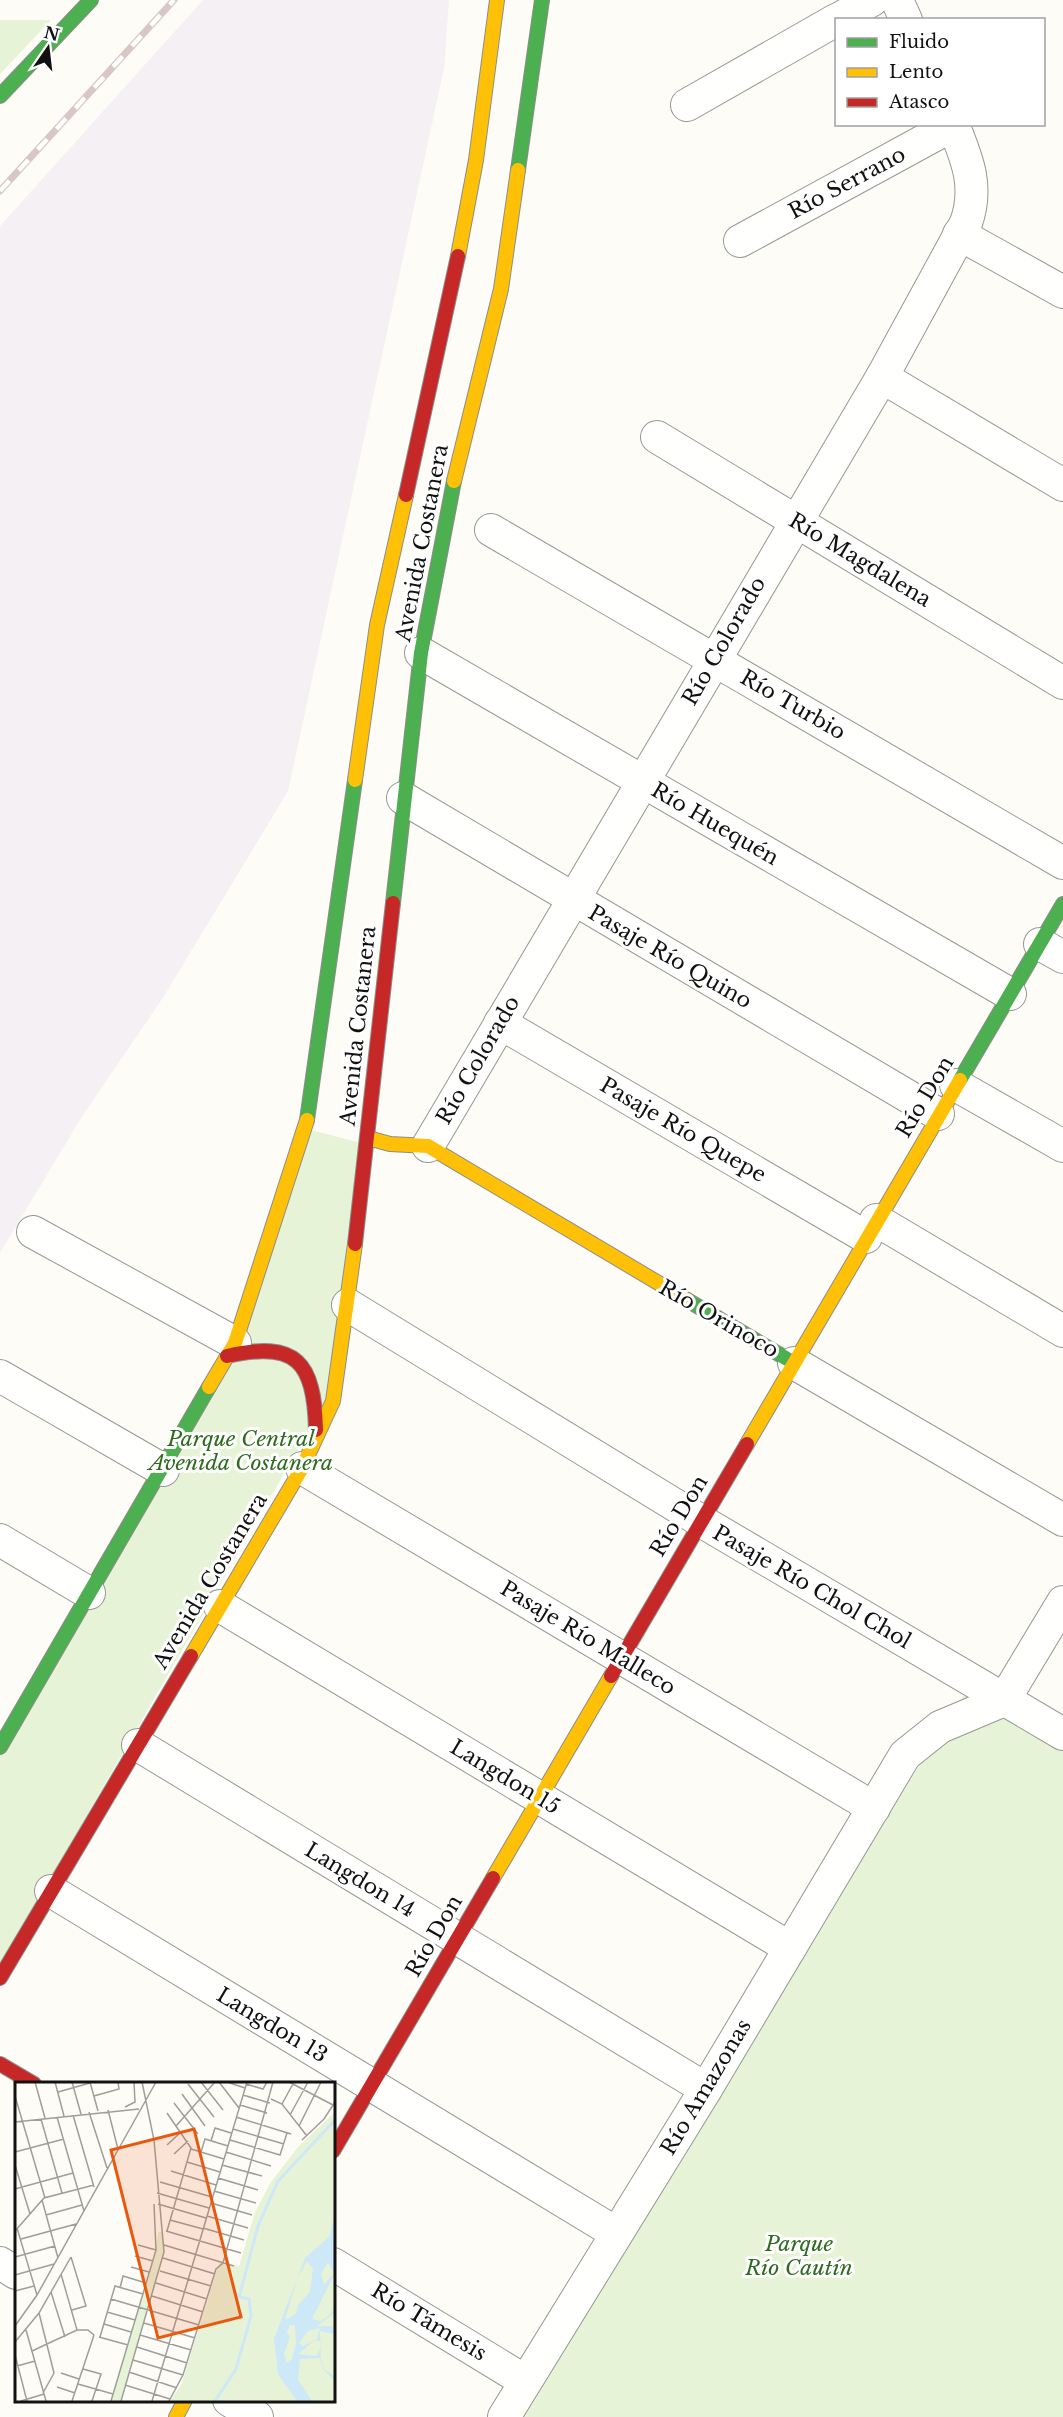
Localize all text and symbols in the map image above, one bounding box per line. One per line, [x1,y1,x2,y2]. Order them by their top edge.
north arrow [18,18,78,78]
legend [835,18,1045,126]
text: N [42,22,61,45]
text: Fluido [889,31,949,53]
text: Lento [889,61,943,83]
text: Atasco [888,91,949,113]
street label: Río Serrano [784,141,910,225]
street label: Avenida Costanera [390,442,454,645]
street label: Río Magdalena [784,507,936,613]
street label: Río Colorado [677,572,771,710]
street label: Río Turbio [736,664,850,746]
street label: Río Huequén [647,777,783,871]
street label: Pasaje Río Quino [584,900,756,1014]
street label: Avenida Costanera [334,925,381,1128]
street label: Río Colorado [431,991,525,1129]
street label: Río Don [891,1052,959,1142]
street label: Pasaje Río Quepe [595,1072,771,1188]
street label: Río Orinoco [655,1274,783,1364]
park label: Parque Central Avenida Costanera [146,1426,333,1476]
street label: Río Don [645,1471,713,1561]
street label: Avenida Costanera [147,1488,273,1674]
street label: Pasaje Río Chol Chol [708,1520,916,1654]
street label: Pasaje Río Malleco [496,1575,680,1701]
street label: Langdon 15 [445,1734,565,1820]
street label: Langdon 14 [300,1837,420,1923]
street label: Río Don [400,1890,468,1982]
street label: Langdon 13 [212,1982,332,2068]
street label: Río Amazonas [655,2014,757,2160]
inset map [15,2082,334,2402]
park label: Parque Río Cautín [744,2231,853,2281]
street label: Río Támesis [367,2277,491,2367]

